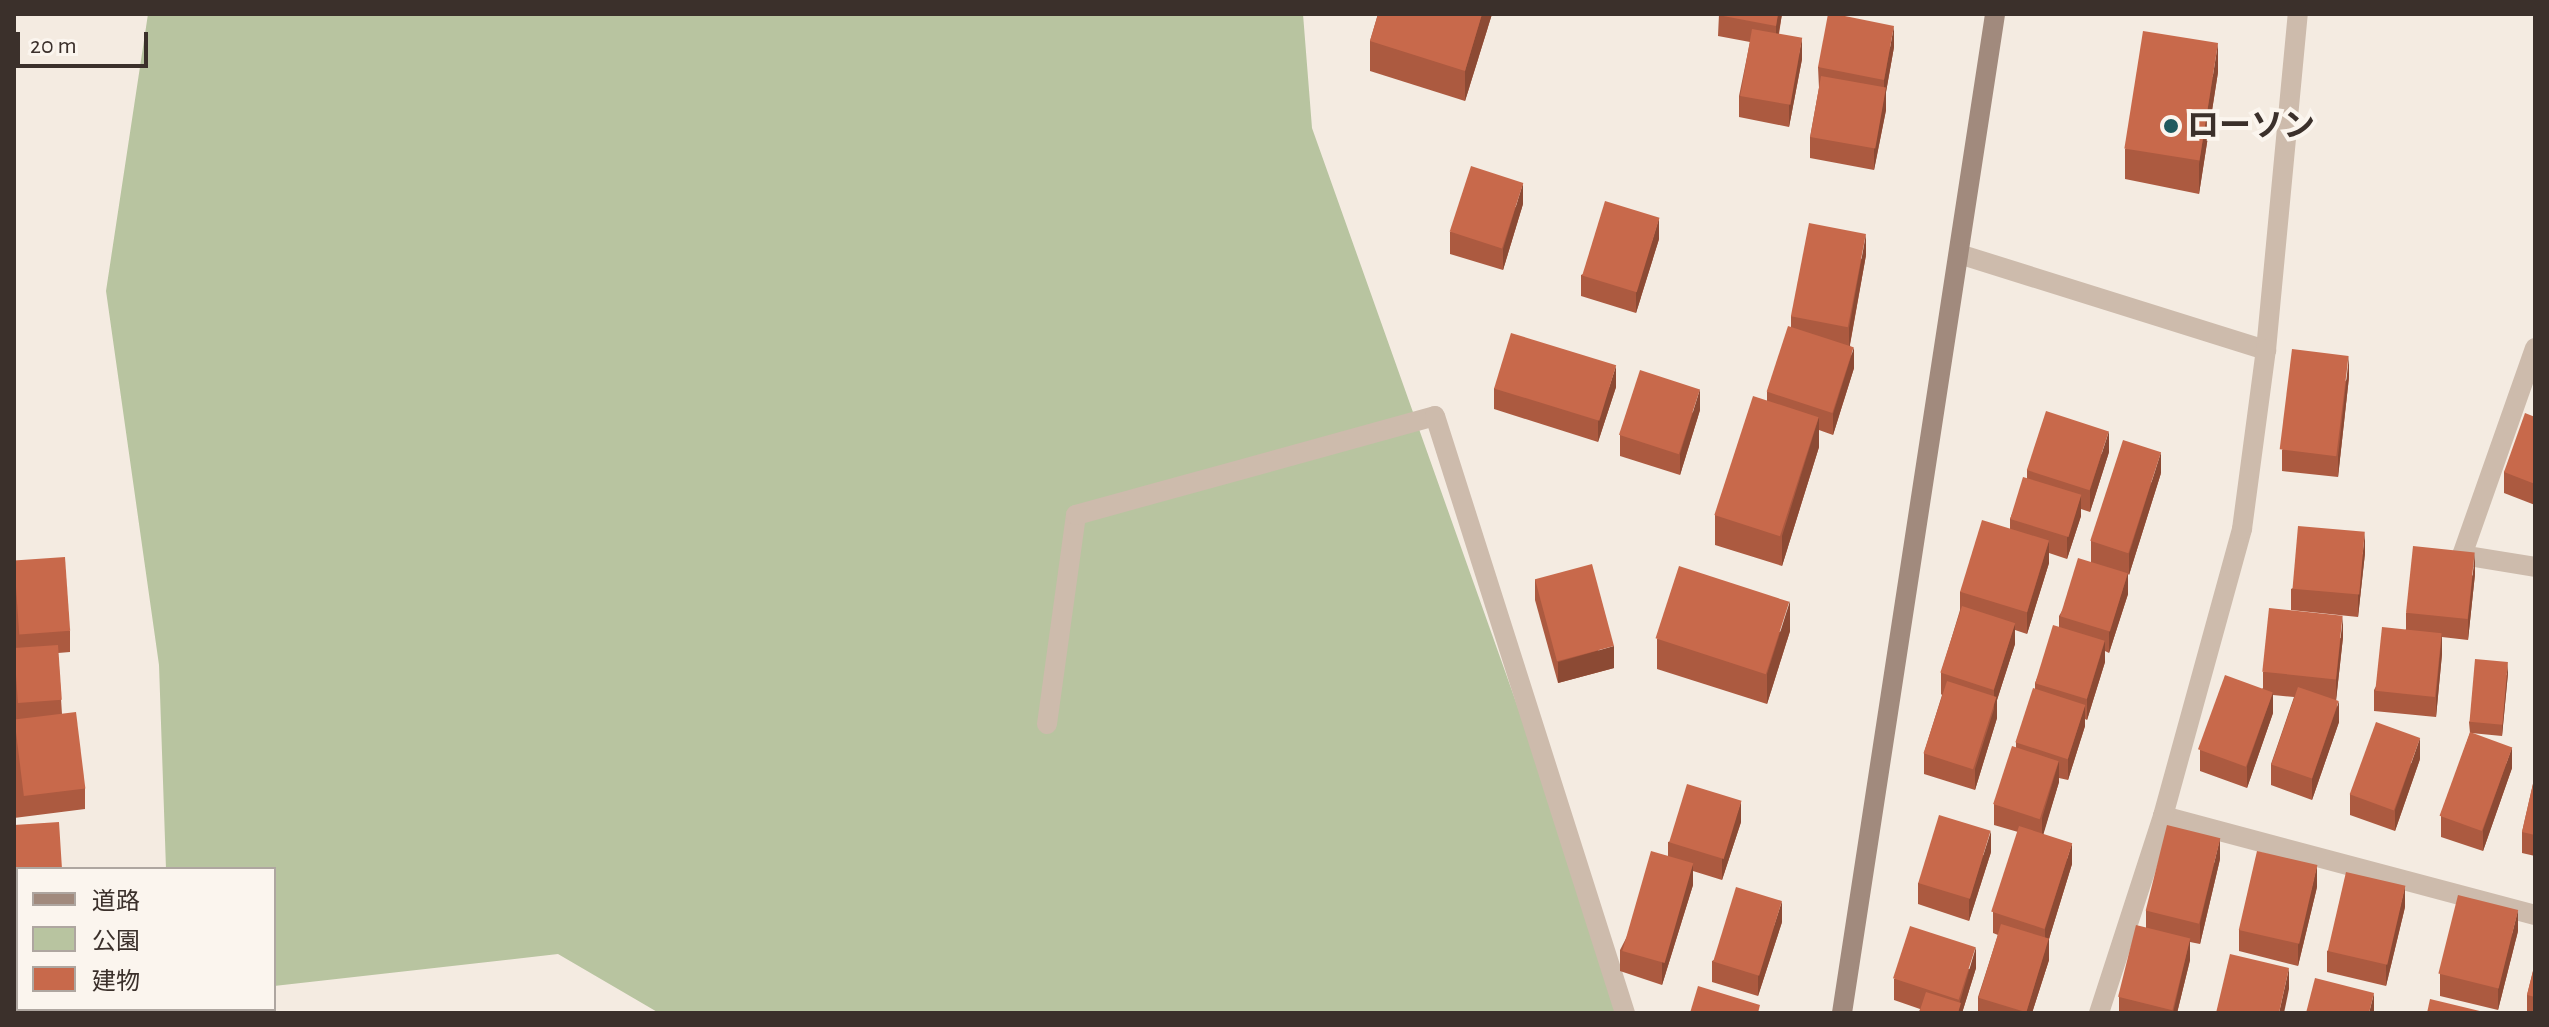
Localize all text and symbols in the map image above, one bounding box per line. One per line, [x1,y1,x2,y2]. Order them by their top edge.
scale bar [20,16,152,66]
text: 20 m [30,34,77,58]
place label: ローソン [2187,107,2315,145]
marker: ローソン [2162,117,2180,135]
legend [16,867,276,1011]
text: 道路 [92,890,140,914]
text: 公園 [92,930,140,954]
text: 建物 [92,970,140,994]

